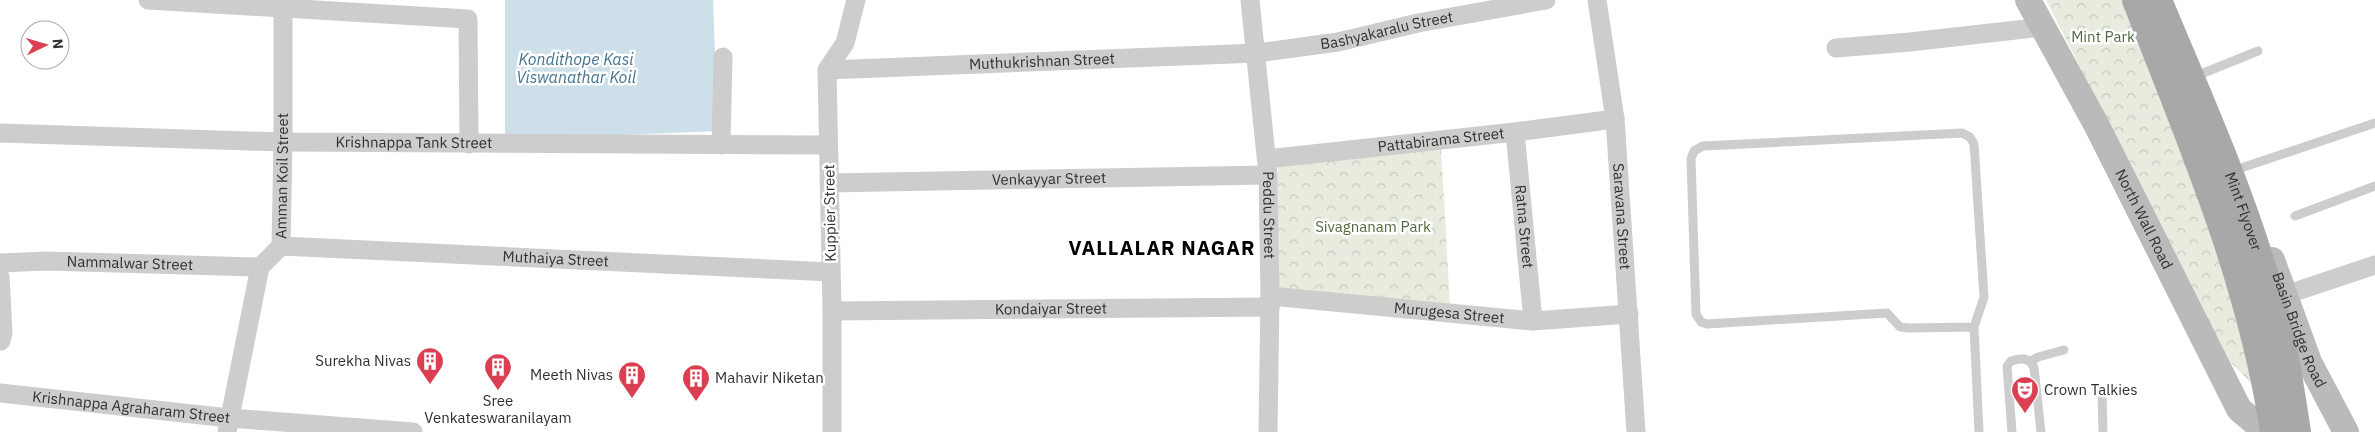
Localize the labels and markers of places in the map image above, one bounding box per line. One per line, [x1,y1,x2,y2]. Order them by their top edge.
building icon: Surekha Nivas [415,346,445,385]
place label: Surekha Nivas [315,351,411,370]
building icon: Sree Venkateswaranilayam [483,352,513,391]
building icon: Meeth Nivas [617,360,647,399]
building icon: Mahavir Niketan [681,363,711,402]
place label: Meeth Nivas [530,365,613,384]
place label: Mahavir Niketan [715,368,824,387]
theatre icon: Crown Talkies [2010,375,2040,414]
place label: Crown Talkies [2044,380,2137,399]
place label: Sree Venkateswaranilayam [424,391,572,427]

